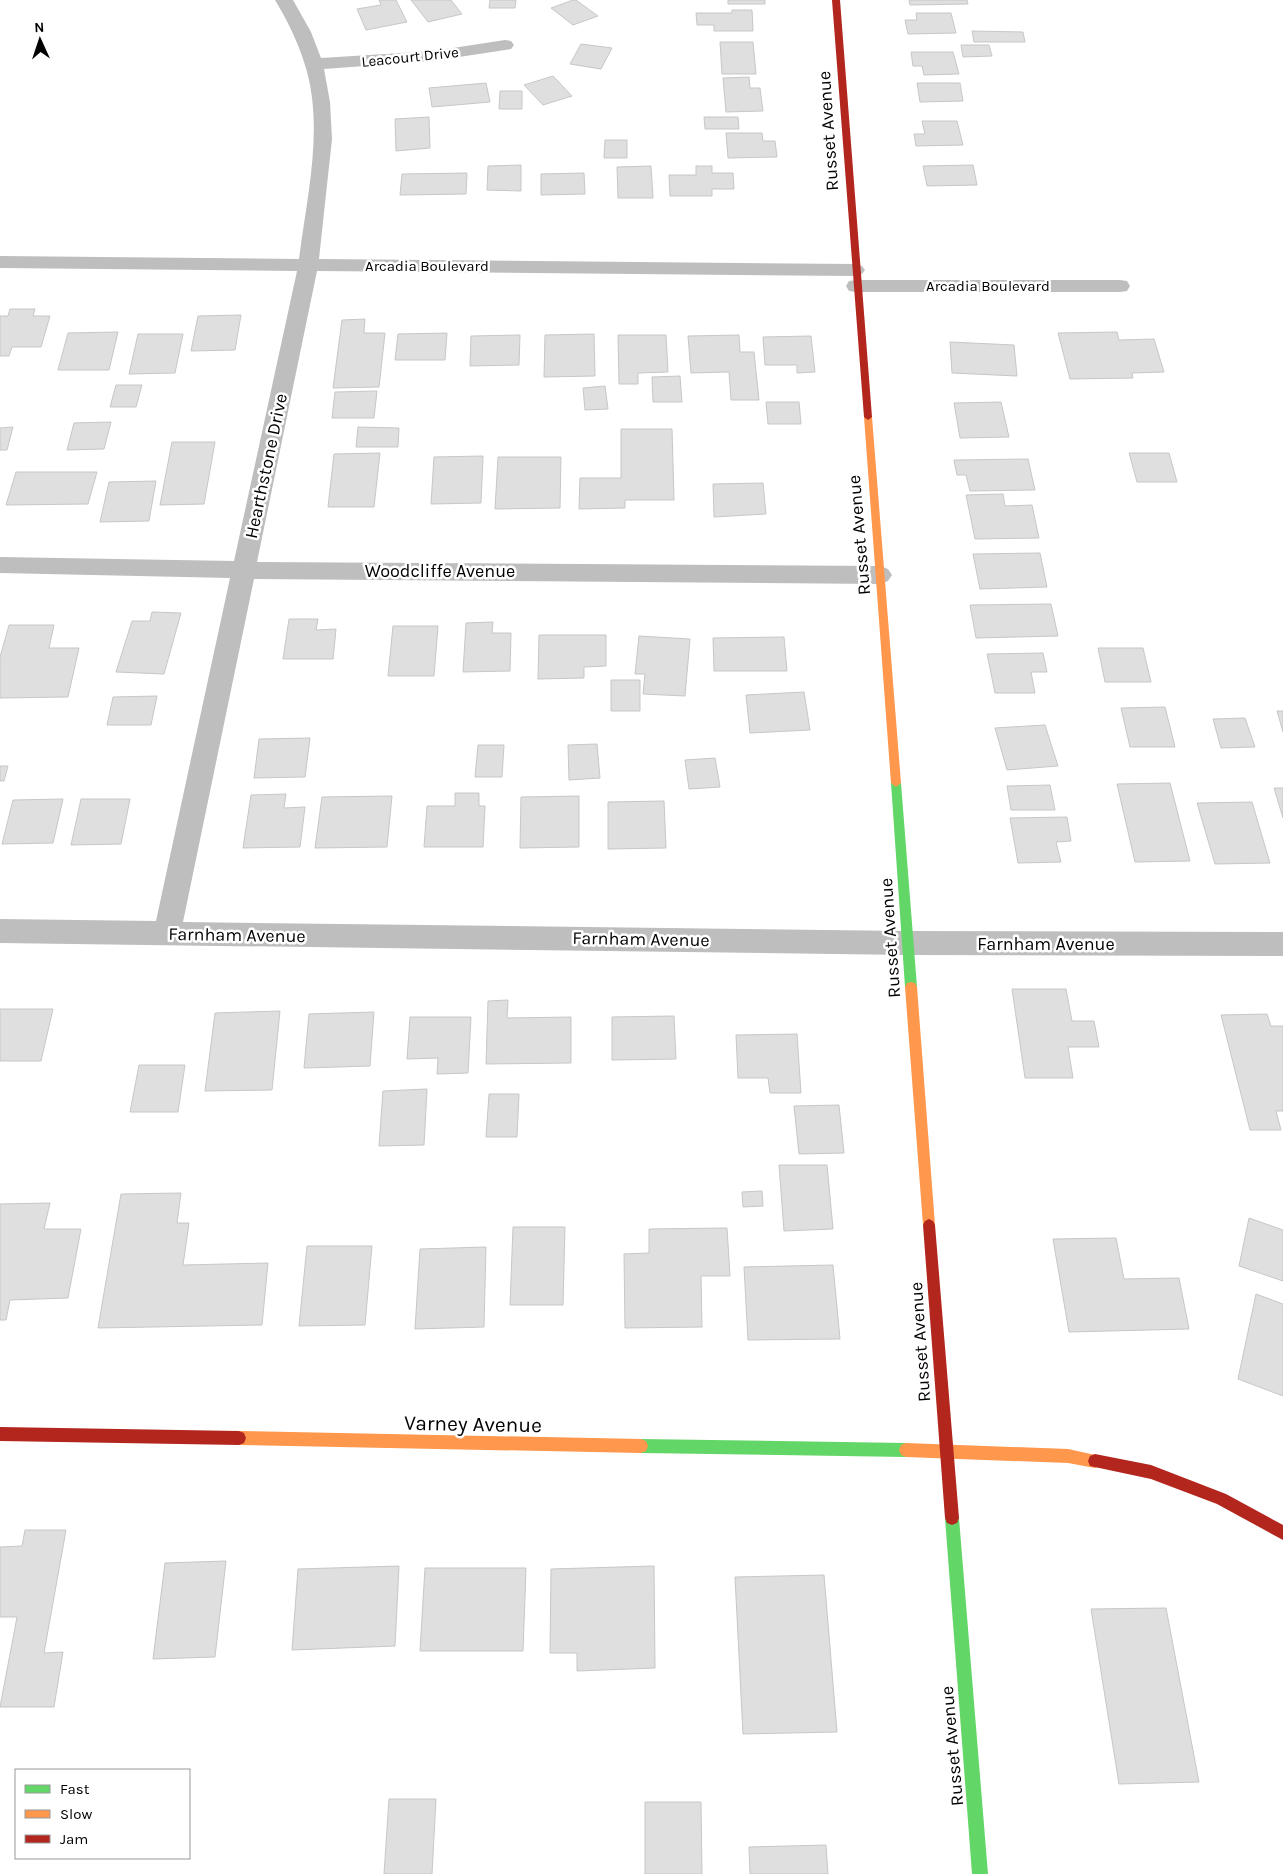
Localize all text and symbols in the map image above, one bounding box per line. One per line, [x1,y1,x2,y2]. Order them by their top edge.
north arrow [15,15,65,65]
text: N [34,19,45,36]
street label: Leacourt Drive [360,43,460,71]
street label: Russet Avenue [813,70,843,192]
street label: Arcadia Boulevard [365,257,489,275]
street label: Arcadia Boulevard [926,277,1050,295]
street label: Hearthstone Drive [240,391,292,541]
street label: Russet Avenue [843,474,875,596]
street label: Woodcliffe Avenue [365,560,515,582]
street label: Russet Avenue [875,877,905,999]
street label: Farnham Avenue [168,923,306,947]
street label: Farnham Avenue [572,927,710,951]
street label: Farnham Avenue [977,933,1115,955]
street label: Russet Avenue [905,1281,935,1403]
street label: Varney Avenue [404,1411,542,1437]
street label: Russet Avenue [936,1685,968,1807]
legend [15,1769,190,1859]
text: Fast [60,1780,90,1798]
text: Slow [60,1805,92,1823]
text: Jam [60,1830,88,1848]

